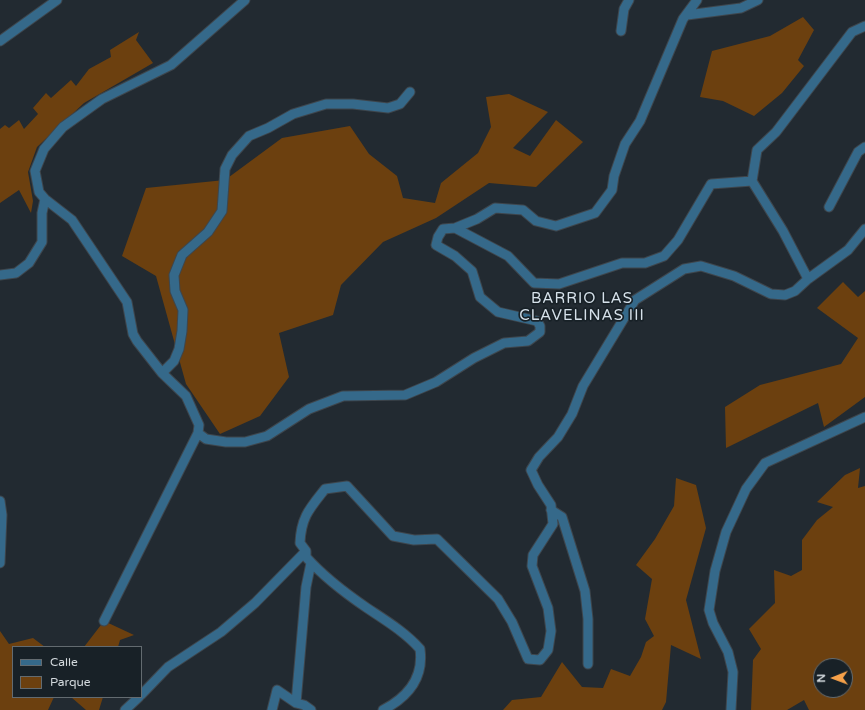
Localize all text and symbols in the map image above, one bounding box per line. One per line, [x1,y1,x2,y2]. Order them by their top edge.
district label: BARRIO LAS CLAVELINAS III [519,290,645,325]
legend [12,646,142,698]
text: Calle [50,655,78,669]
north arrow [813,658,853,698]
text: N [815,674,828,683]
text: Parque [50,675,91,689]

